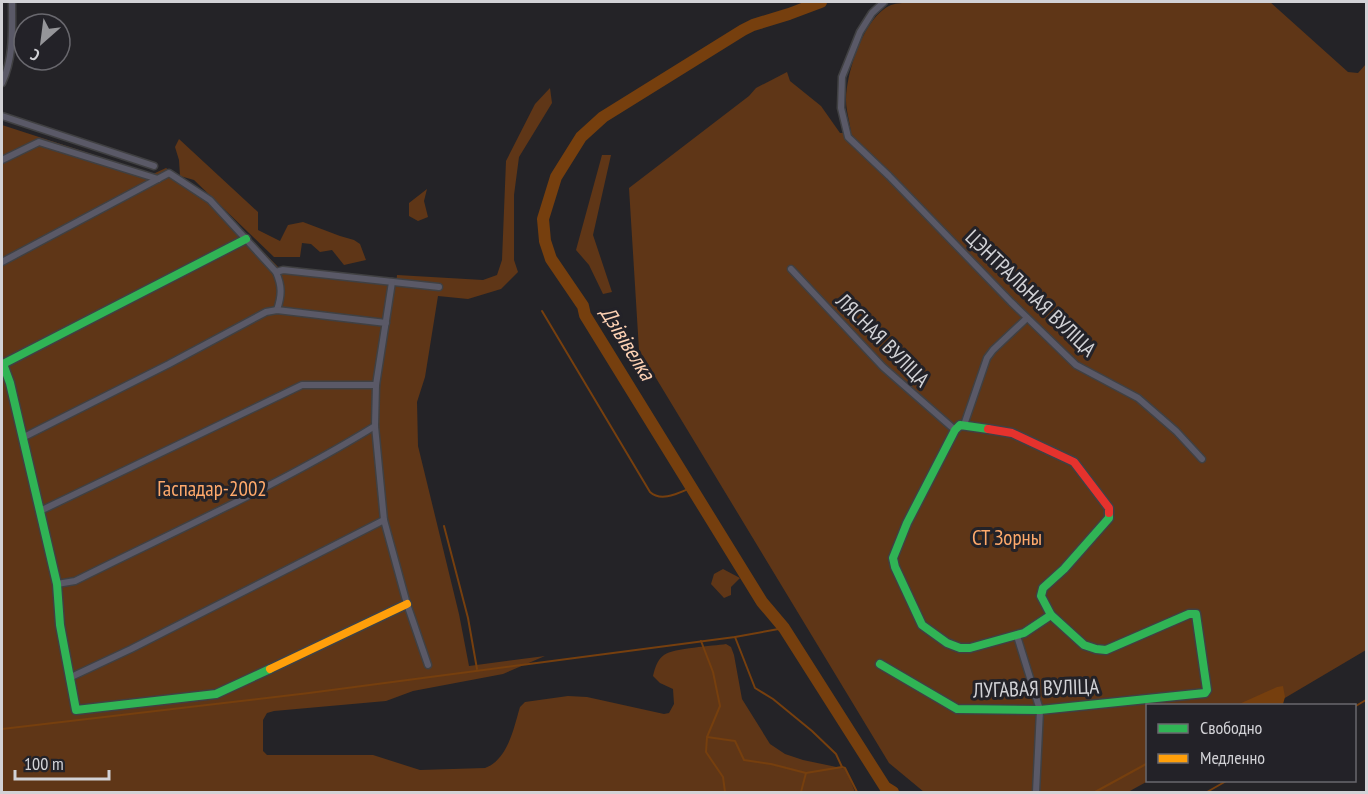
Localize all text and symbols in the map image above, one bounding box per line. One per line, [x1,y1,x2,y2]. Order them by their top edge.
north arrow [12,12,72,72]
text: С [26,44,43,66]
street label: ЦЭНТРАЛЬНАЯ ВУЛІЦА [960,224,1102,362]
street label: ЛЯСНАЯ ВУЛІЦА [830,287,935,392]
water label: Дзівівелка [594,300,662,386]
park label: Гаспадар-2002 [157,475,267,502]
park label: СТ Зорны [972,524,1042,551]
street label: ЛУГАВАЯ ВУЛІЦА [971,672,1100,704]
legend [1146,704,1356,782]
text: Свободно [1200,716,1263,739]
scale bar [15,743,110,781]
text: Медленно [1200,746,1265,769]
text: 100 m [24,752,64,775]

